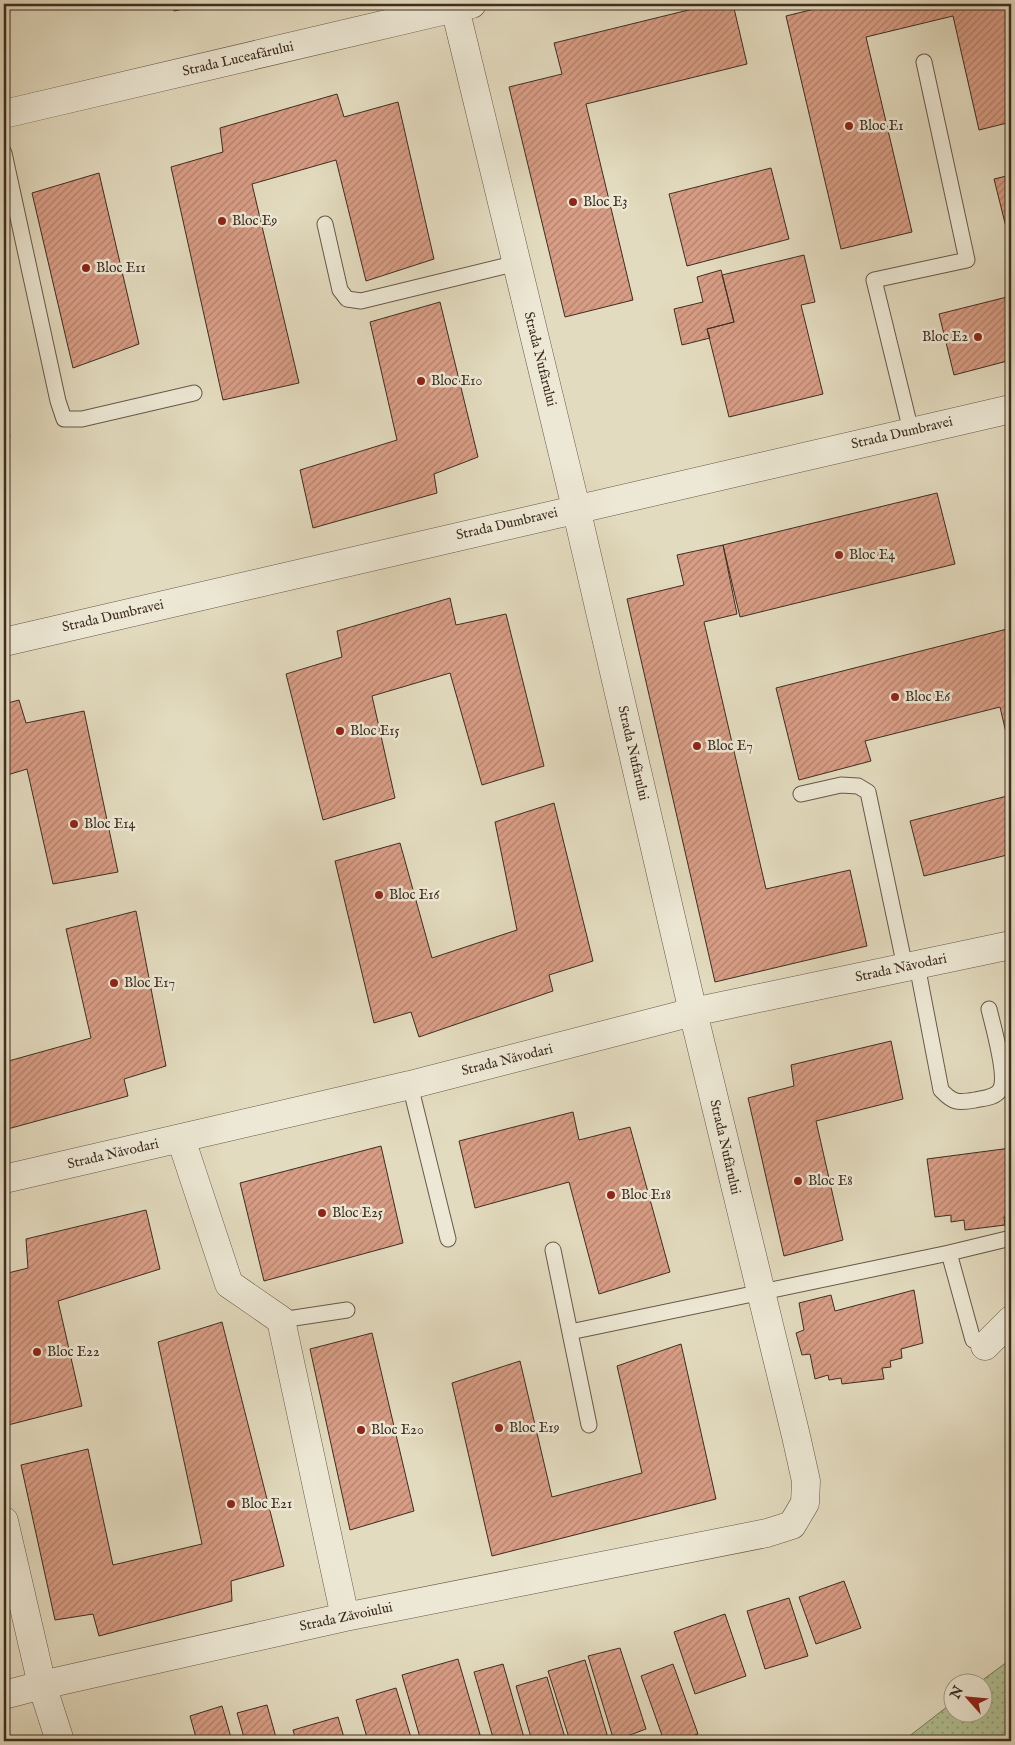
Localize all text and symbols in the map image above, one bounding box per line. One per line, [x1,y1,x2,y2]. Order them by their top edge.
street label: Strada Luceafărului [181,37,296,81]
place label: Bloc E1 [859,117,904,135]
marker: Bloc E1 [843,120,855,132]
place label: Bloc E3 [583,193,628,211]
marker: Bloc E3 [567,196,579,208]
place label: Bloc E9 [232,212,277,230]
marker: Bloc E9 [216,215,228,227]
place label: Bloc E11 [96,259,146,277]
marker: Bloc E11 [80,262,92,274]
street label: Strada Nufărului [520,310,561,408]
place label: Bloc E2 [922,328,968,346]
marker: Bloc E2 [972,331,984,343]
place label: Bloc E10 [431,372,482,390]
marker: Bloc E10 [415,375,427,387]
street label: Strada Dumbravei [849,413,955,453]
street label: Strada Dumbravei [454,504,560,544]
place label: Bloc E4 [849,546,895,564]
marker: Bloc E4 [833,549,845,561]
street label: Strada Dumbravei [60,596,166,636]
place label: Bloc E6 [905,688,951,706]
marker: Bloc E6 [889,691,901,703]
street label: Strada Nufărului [613,704,653,803]
place label: Bloc E15 [350,722,400,740]
marker: Bloc E15 [334,725,346,737]
place label: Bloc E7 [707,737,753,755]
marker: Bloc E7 [691,740,703,752]
place label: Bloc E14 [84,815,136,833]
marker: Bloc E14 [68,818,80,830]
place label: Bloc E16 [389,886,441,904]
marker: Bloc E16 [373,889,385,901]
street label: Strada Năvodari [853,949,949,987]
place label: Bloc E17 [124,974,175,992]
marker: Bloc E17 [108,977,120,989]
street label: Strada Năvodari [460,1040,555,1080]
street label: Strada Nufărului [705,1098,745,1197]
street label: Strada Năvodari [65,1135,161,1173]
place label: Bloc E8 [808,1172,853,1190]
marker: Bloc E8 [792,1175,804,1187]
place label: Bloc E18 [621,1186,671,1204]
marker: Bloc E18 [605,1189,617,1201]
place label: Bloc E25 [332,1204,383,1222]
marker: Bloc E25 [316,1207,328,1219]
place label: Bloc E22 [47,1343,100,1361]
marker: Bloc E22 [31,1346,43,1358]
place label: Bloc E19 [509,1419,560,1437]
place label: Bloc E20 [371,1421,424,1439]
marker: Bloc E19 [493,1422,505,1434]
marker: Bloc E20 [355,1424,367,1436]
place label: Bloc E21 [241,1495,292,1513]
marker: Bloc E21 [225,1498,237,1510]
street label: Strada Zăvoiului [298,1598,394,1636]
north arrow [942,1672,992,1722]
text: N [946,1683,968,1703]

